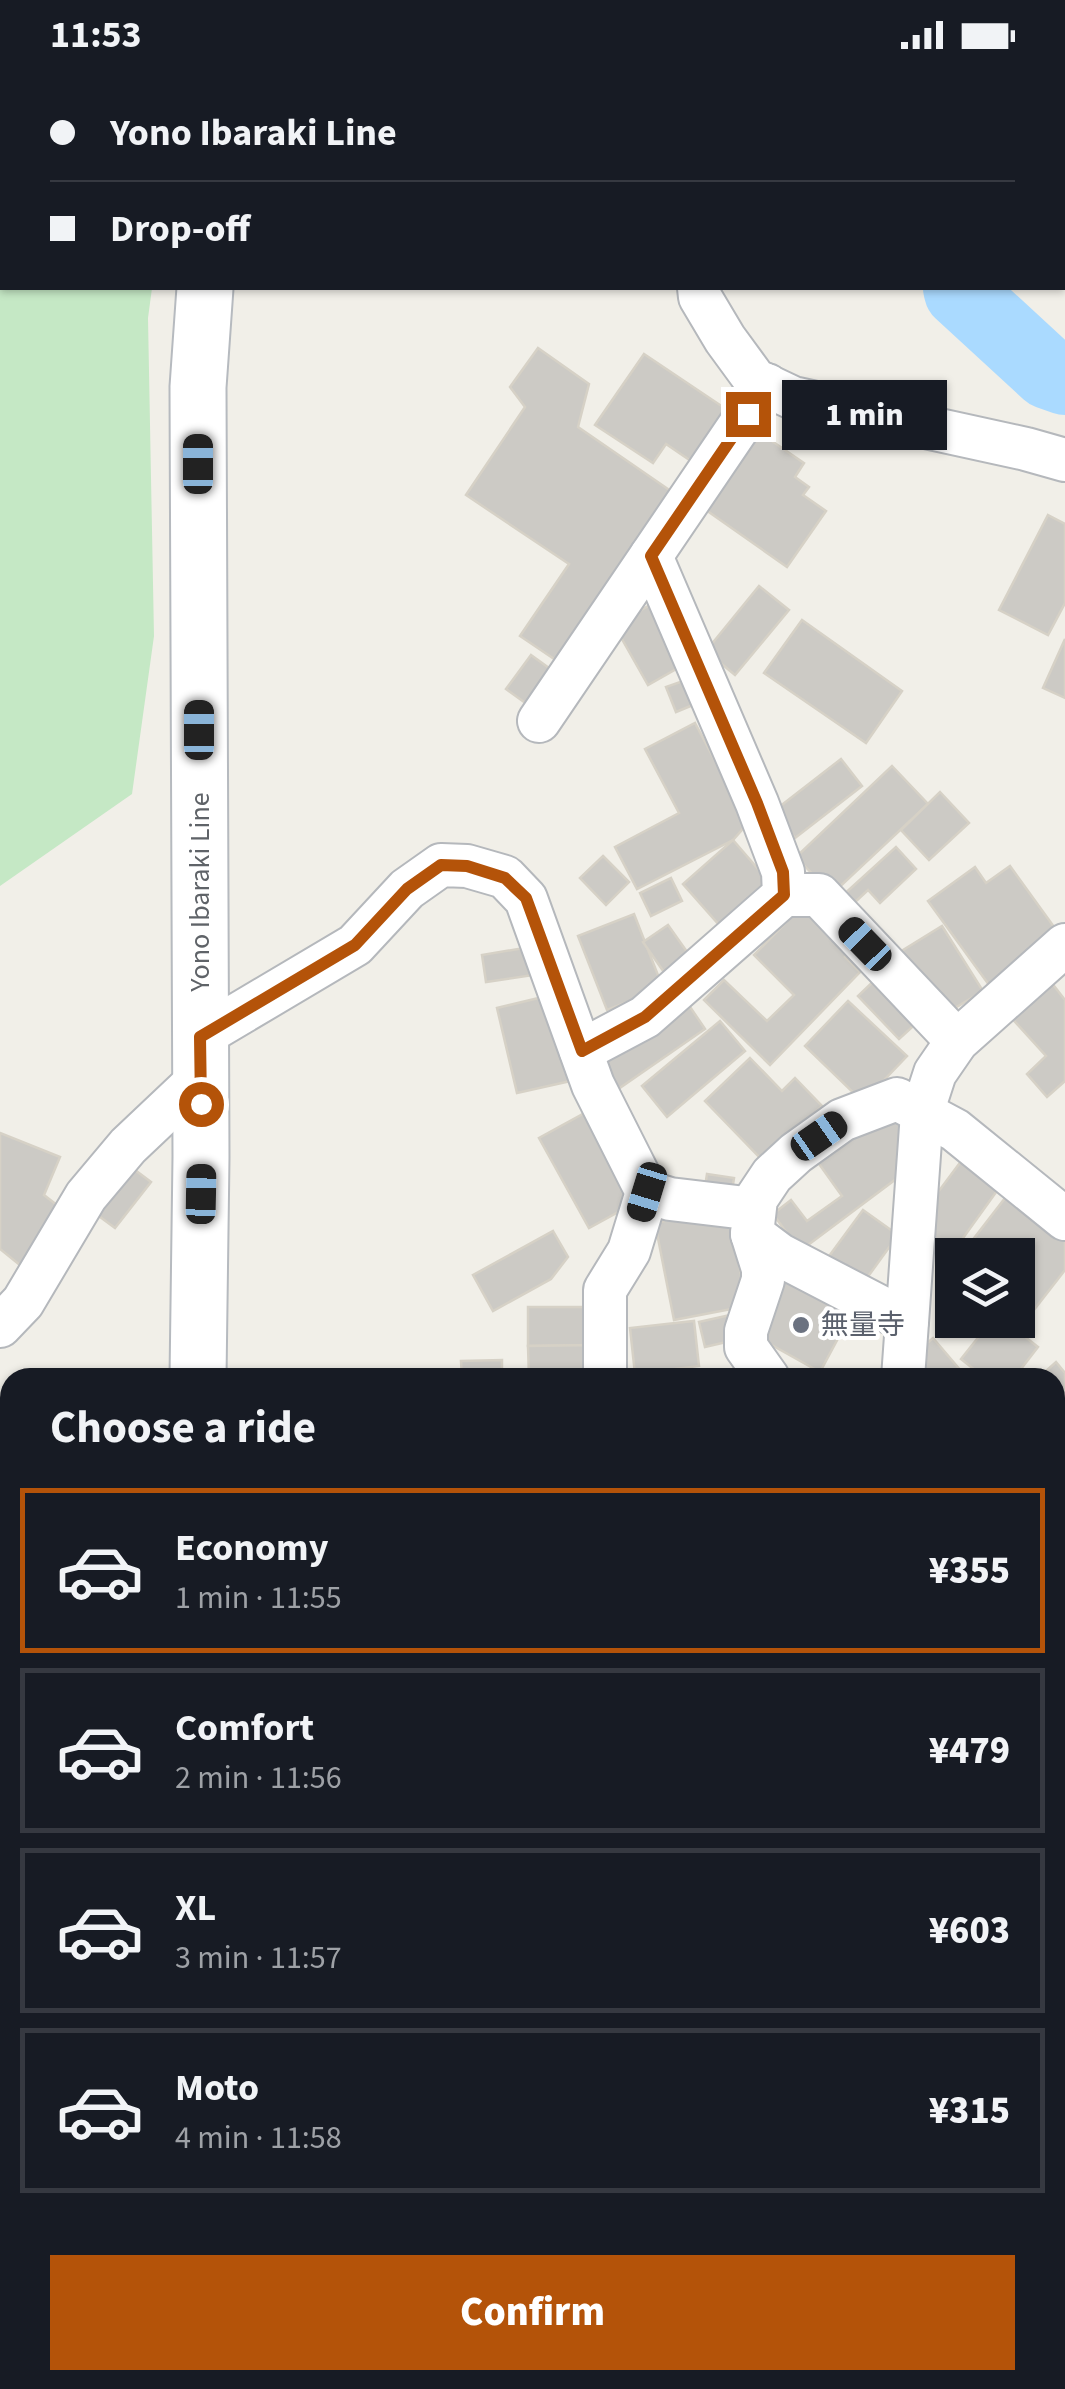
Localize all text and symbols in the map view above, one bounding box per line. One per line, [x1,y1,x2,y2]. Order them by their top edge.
text: 11:53 [50,8,142,62]
text: Yono Ibaraki Line [110,106,397,160]
text: Drop-off [110,202,250,256]
callout: 1 min [783,379,948,449]
route end [726,392,771,437]
text: 1 min [825,392,904,438]
car [183,434,213,494]
car [184,700,214,760]
street label: Yono Ibaraki Line [180,792,220,993]
car [833,912,897,976]
route start [179,1082,224,1127]
car [786,1107,852,1165]
car [624,1159,670,1225]
car [185,1164,217,1224]
map controls [935,1238,1035,1338]
button: layers [935,1238,1035,1338]
place label: 無量寺 [821,1305,905,1345]
marker: 無量寺 [790,1314,812,1336]
text: Choose a ride [50,1396,316,1460]
text: Economy [175,1521,328,1575]
icon: car [55,1526,145,1616]
text: ¥355 [929,1544,1010,1598]
text: 1 min · 11:55 [175,1575,342,1621]
text: Comfort [175,1701,314,1755]
icon: car [55,1706,145,1796]
text: ¥479 [929,1724,1010,1778]
text: 2 min · 11:56 [175,1755,342,1801]
text: XL [175,1881,216,1935]
icon: car [55,1886,145,1976]
text: ¥603 [929,1904,1010,1958]
text: 3 min · 11:57 [175,1935,342,1981]
text: Moto [175,2061,259,2115]
icon: car [55,2066,145,2156]
text: ¥315 [929,2084,1010,2138]
text: 4 min · 11:58 [175,2115,342,2161]
button: Confirm [50,2255,1015,2370]

